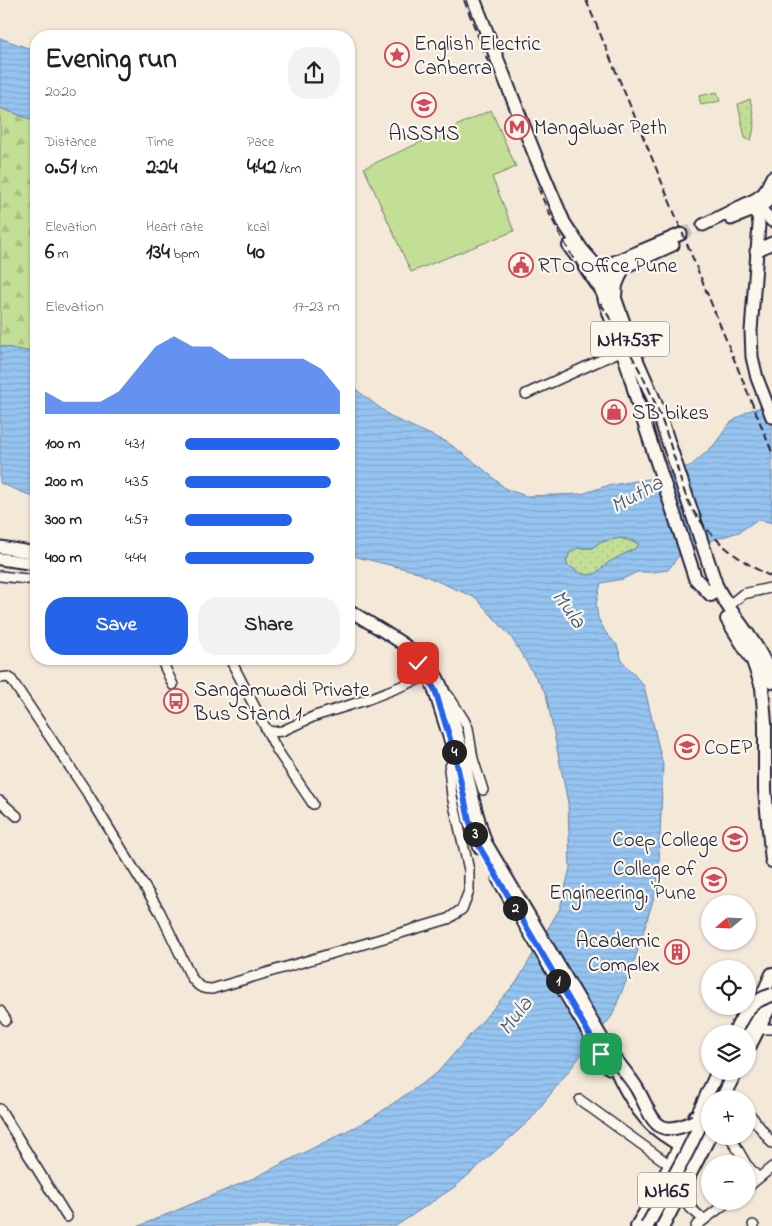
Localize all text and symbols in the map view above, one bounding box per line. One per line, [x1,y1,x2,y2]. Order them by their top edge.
place label: English Electric Canberra [414,30,541,84]
text: Evening run [45,40,177,81]
place icon: English Electric Canberra [384,42,410,68]
button: share [288,47,340,99]
text: 20:20 [45,80,76,104]
school or university icon: AISSMS [411,92,437,118]
metro station icon: Mangalwar Peth [504,114,530,140]
place label: Mangalwar Peth [534,114,667,146]
place label: AISSMS [388,120,460,150]
text: Distance [45,132,97,153]
text: Time [146,132,174,153]
text: Pace [247,132,274,153]
text: 0.51 [45,153,77,183]
text: 2:24 [146,153,177,183]
text: 4:42 [247,153,277,183]
text: km [77,159,98,180]
text: /km [277,159,301,180]
text: Elevation [45,217,96,238]
text: Heart rate [146,217,203,238]
text: kcal [247,217,269,238]
text: 6 [45,238,54,268]
text: 134 [146,238,170,268]
text: 40 [247,238,265,268]
text: m [54,244,69,265]
text: bpm [170,244,199,265]
public building icon: RTO Office Pune [508,252,534,278]
place label: RTO Office Pune [538,252,678,282]
text: Elevation [45,295,104,319]
text: 17–23 m [293,295,340,319]
road number: NH753F [591,322,669,356]
shop icon: SB bikes [601,399,627,425]
place label: SB bikes [632,399,709,429]
text: 100 m [45,432,80,456]
text: 4:31 [125,432,145,456]
water label: Mutha [605,468,670,523]
text: 200 m [45,470,83,494]
text: 4:35 [125,470,149,494]
text: 300 m [45,508,82,532]
text: 4:57 [125,508,149,532]
text: 400 m [45,546,82,570]
text: 4:44 [125,546,146,570]
water label: Mula [542,584,593,637]
button: Save [45,597,188,655]
button: Share [198,597,340,655]
pin [397,642,439,684]
icon: check [404,649,432,677]
place label: Sangamwadi Private Bus Stand 1 [193,676,370,730]
bus stop icon: Sangamwadi Private Bus Stand 1 [163,688,189,714]
school or university icon: COEP [674,734,700,760]
place label: COEP [704,734,752,764]
pin: 4 [442,740,466,764]
text: 4 [452,742,457,763]
pin: 3 [462,822,488,846]
text: 3 [473,824,478,845]
place label: Coep College [612,826,719,858]
school or university icon: Coep College [722,826,748,852]
place label: College of Engineering, Pune [549,855,697,911]
school or university icon: College of Engineering, Pune [701,867,727,893]
north arrow [701,895,756,950]
map controls [701,895,756,1210]
pin: 2 [502,896,528,920]
text: 2 [512,898,519,919]
place label: Academic Complex [576,927,661,981]
building icon: Academic Complex [664,939,690,965]
button: locate [701,960,756,1015]
pin: 1 [546,968,570,994]
text: 1 [556,971,561,992]
water label: Mula [491,990,542,1043]
button: layers [701,1025,756,1080]
pin [580,1033,622,1075]
icon: arrive [587,1040,615,1068]
button: + [701,1090,756,1145]
button: − [701,1155,756,1210]
road number: NH65 [638,1172,696,1208]

